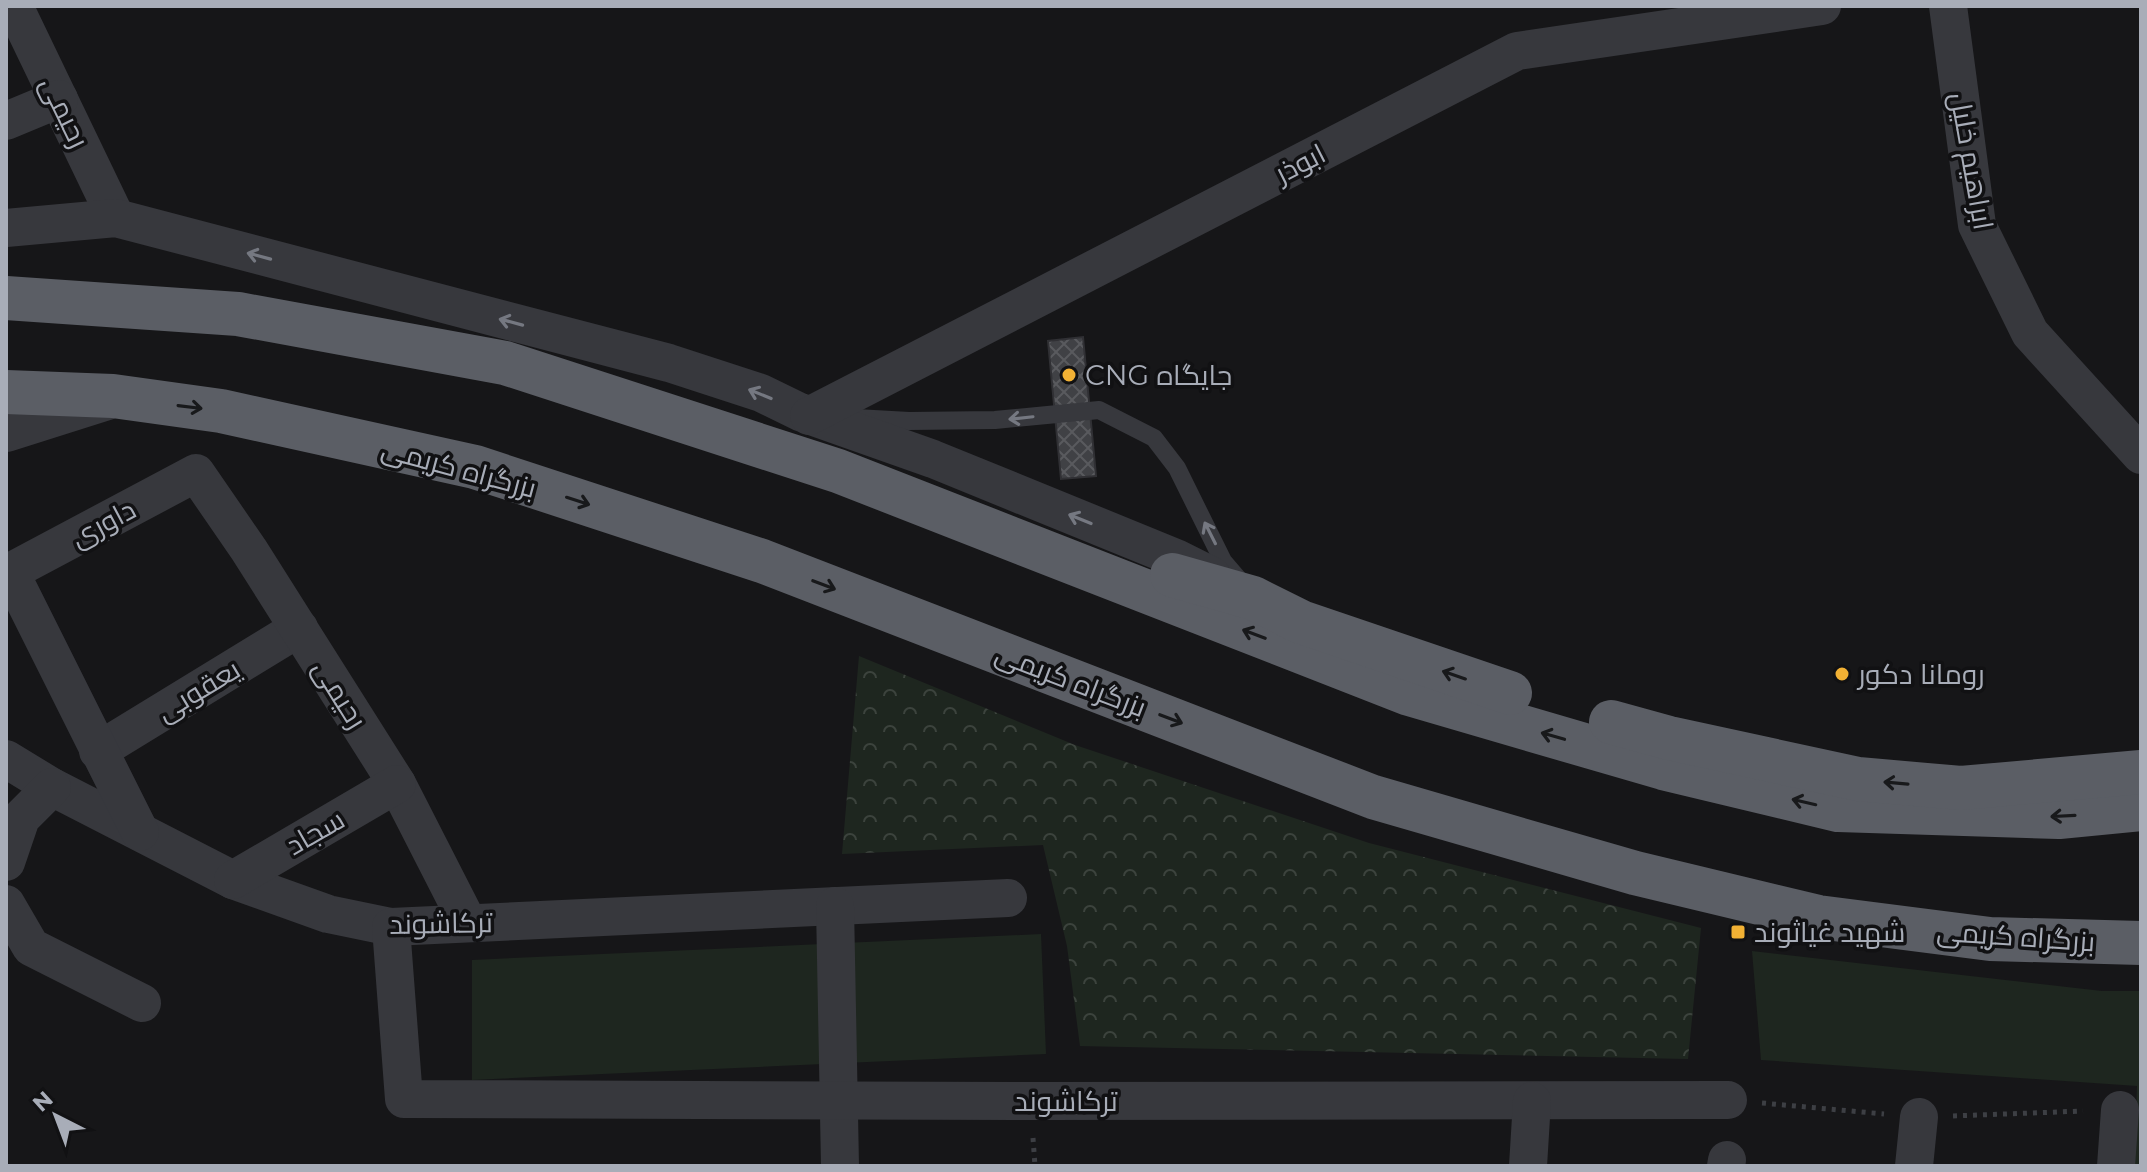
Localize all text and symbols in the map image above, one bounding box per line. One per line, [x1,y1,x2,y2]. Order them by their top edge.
street label: رحیمی [33,71,97,153]
street label: ابراهیم خلیل [1940,90,2001,233]
street label: ابوذر [1267,136,1331,191]
one-way arrow [247,247,273,262]
one-way arrow [498,313,524,328]
place label: CNG جایگاه [1085,358,1232,392]
marker: CNG جایگاه [1060,366,1078,384]
one-way arrow [748,386,773,400]
one-way arrow [177,400,202,415]
one-way arrow [1008,410,1035,425]
street label: بزرگراه کریمی [378,431,540,505]
street label: داوری [65,492,141,554]
one-way arrow [565,494,591,509]
one-way arrow [1069,511,1093,525]
one-way arrow [1201,522,1217,546]
one-way arrow [811,579,836,593]
one-way arrow [1242,626,1267,640]
street label: بزرگراه کریمی [991,636,1151,724]
street label: یعقوبی [150,652,246,728]
street label: رحیمی [306,653,374,735]
place label: رومانا دکور [1856,657,1985,691]
marker: رومانا دکور [1833,665,1851,683]
one-way arrow [1441,667,1466,682]
one-way arrow [1158,713,1183,727]
one-way arrow [1541,728,1566,742]
one-way arrow [1883,775,1910,790]
one-way arrow [1792,794,1818,809]
street label: سجاد [280,802,350,862]
one-way arrow [2050,809,2077,824]
street label: ترکاشوند [389,905,494,941]
street label: بزرگراه کریمی [1936,914,2096,958]
place label: شهید غیاثوند [1754,915,1905,949]
marker: شهید غیاثوند [1729,923,1747,941]
north arrow [16,1076,96,1156]
street label: ترکاشوند [1014,1084,1118,1118]
text: N [27,1086,59,1117]

